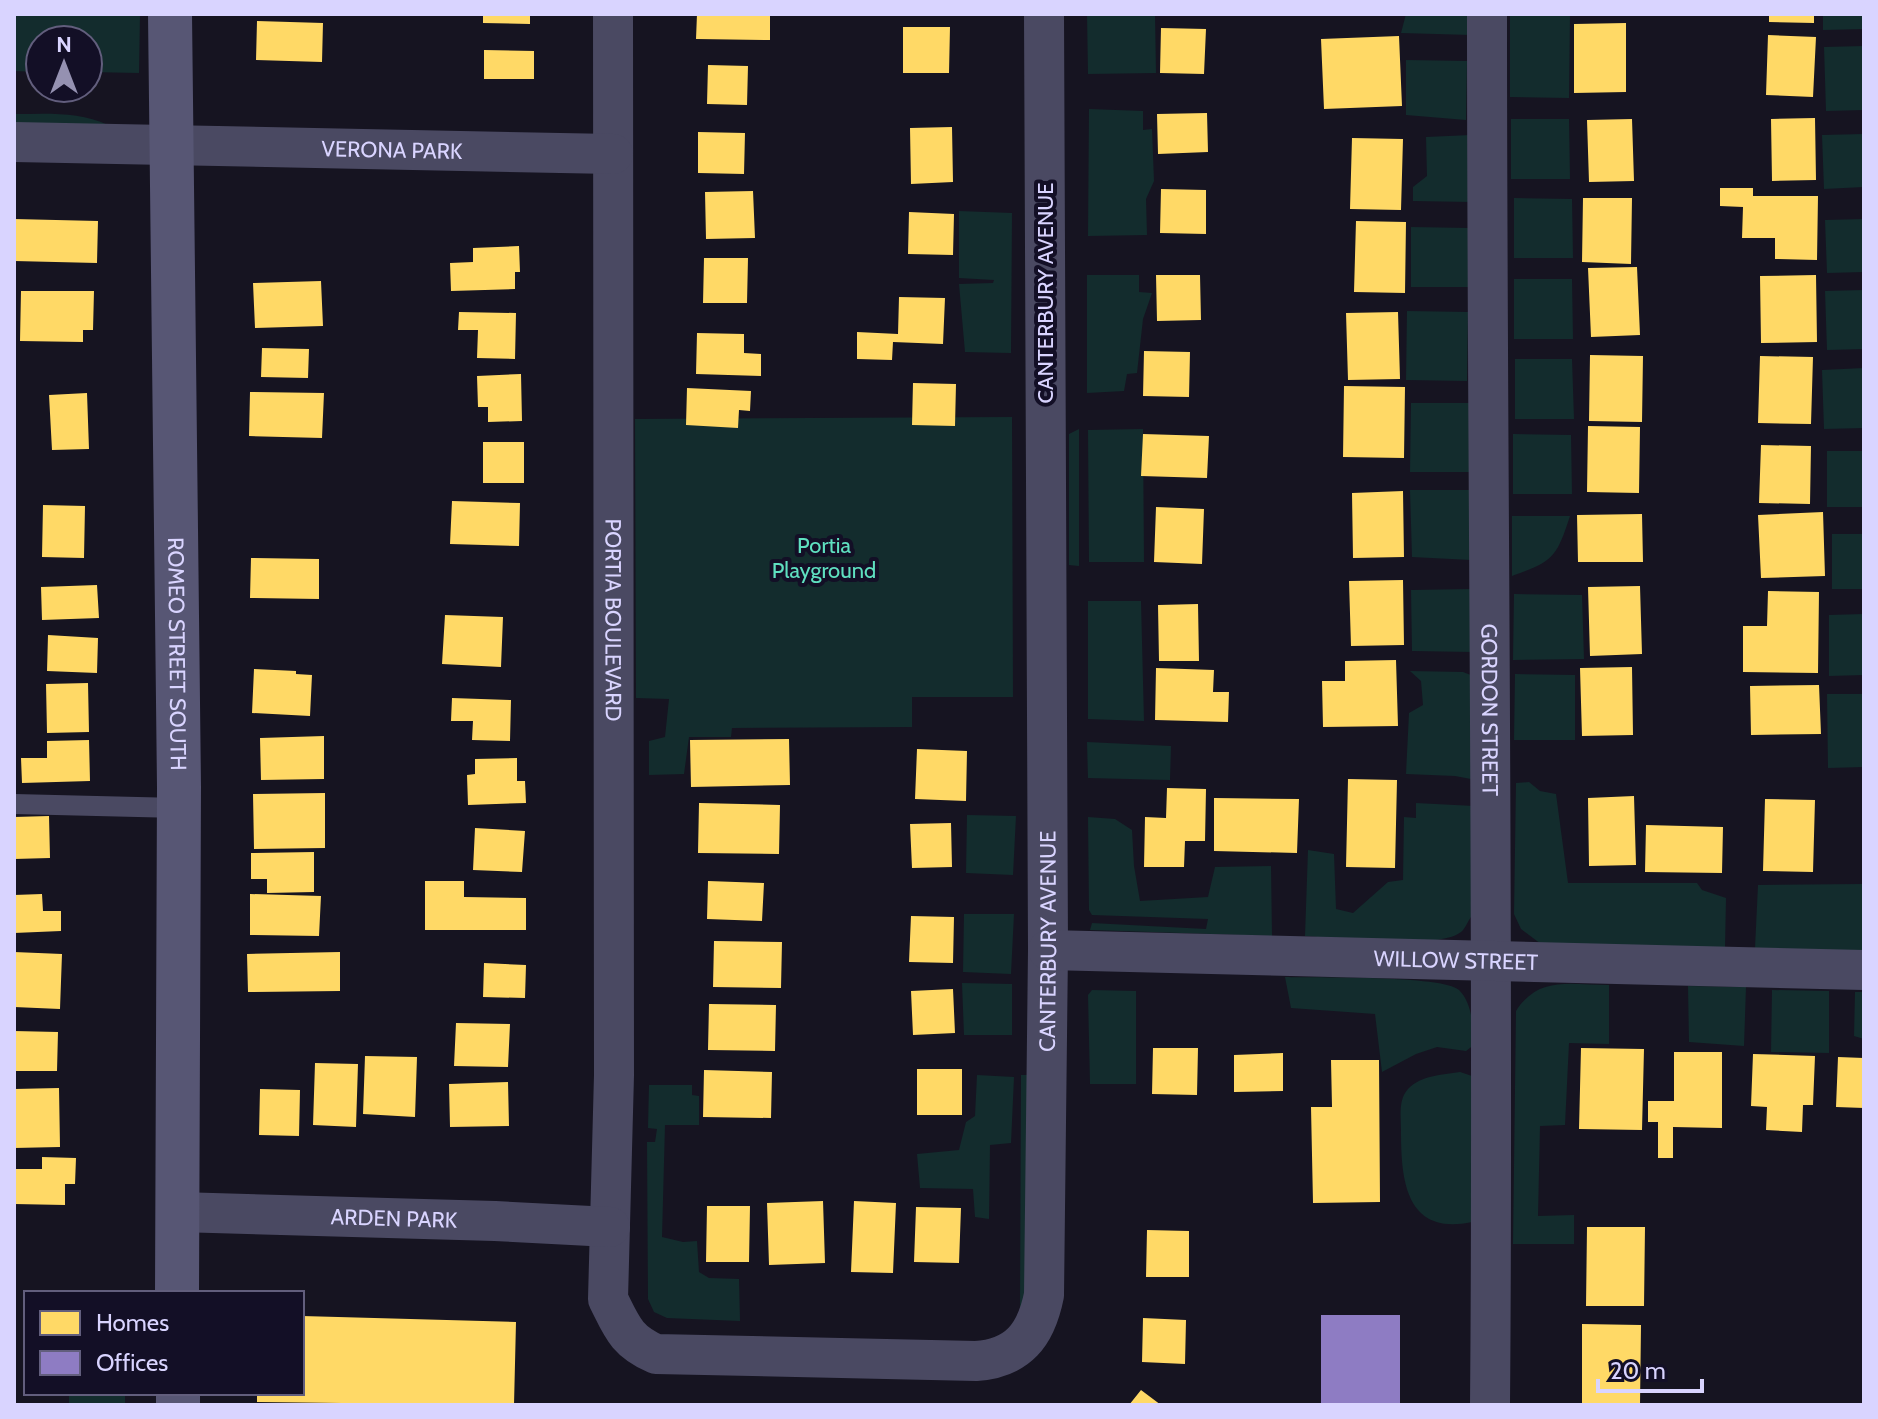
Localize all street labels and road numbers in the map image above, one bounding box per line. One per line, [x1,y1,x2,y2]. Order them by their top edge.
street label: VERONA PARK [321,135,463,165]
street label: CANTERBURY AVENUE [1032,183,1059,403]
street label: PORTIA BOULEVARD [599,519,627,721]
street label: ROMEO STREET SOUTH [162,537,192,771]
street label: GORDON STREET [1476,624,1503,797]
street label: CANTERBURY AVENUE [1034,831,1062,1052]
street label: WILLOW STREET [1373,945,1539,976]
street label: ARDEN PARK [330,1203,458,1234]

